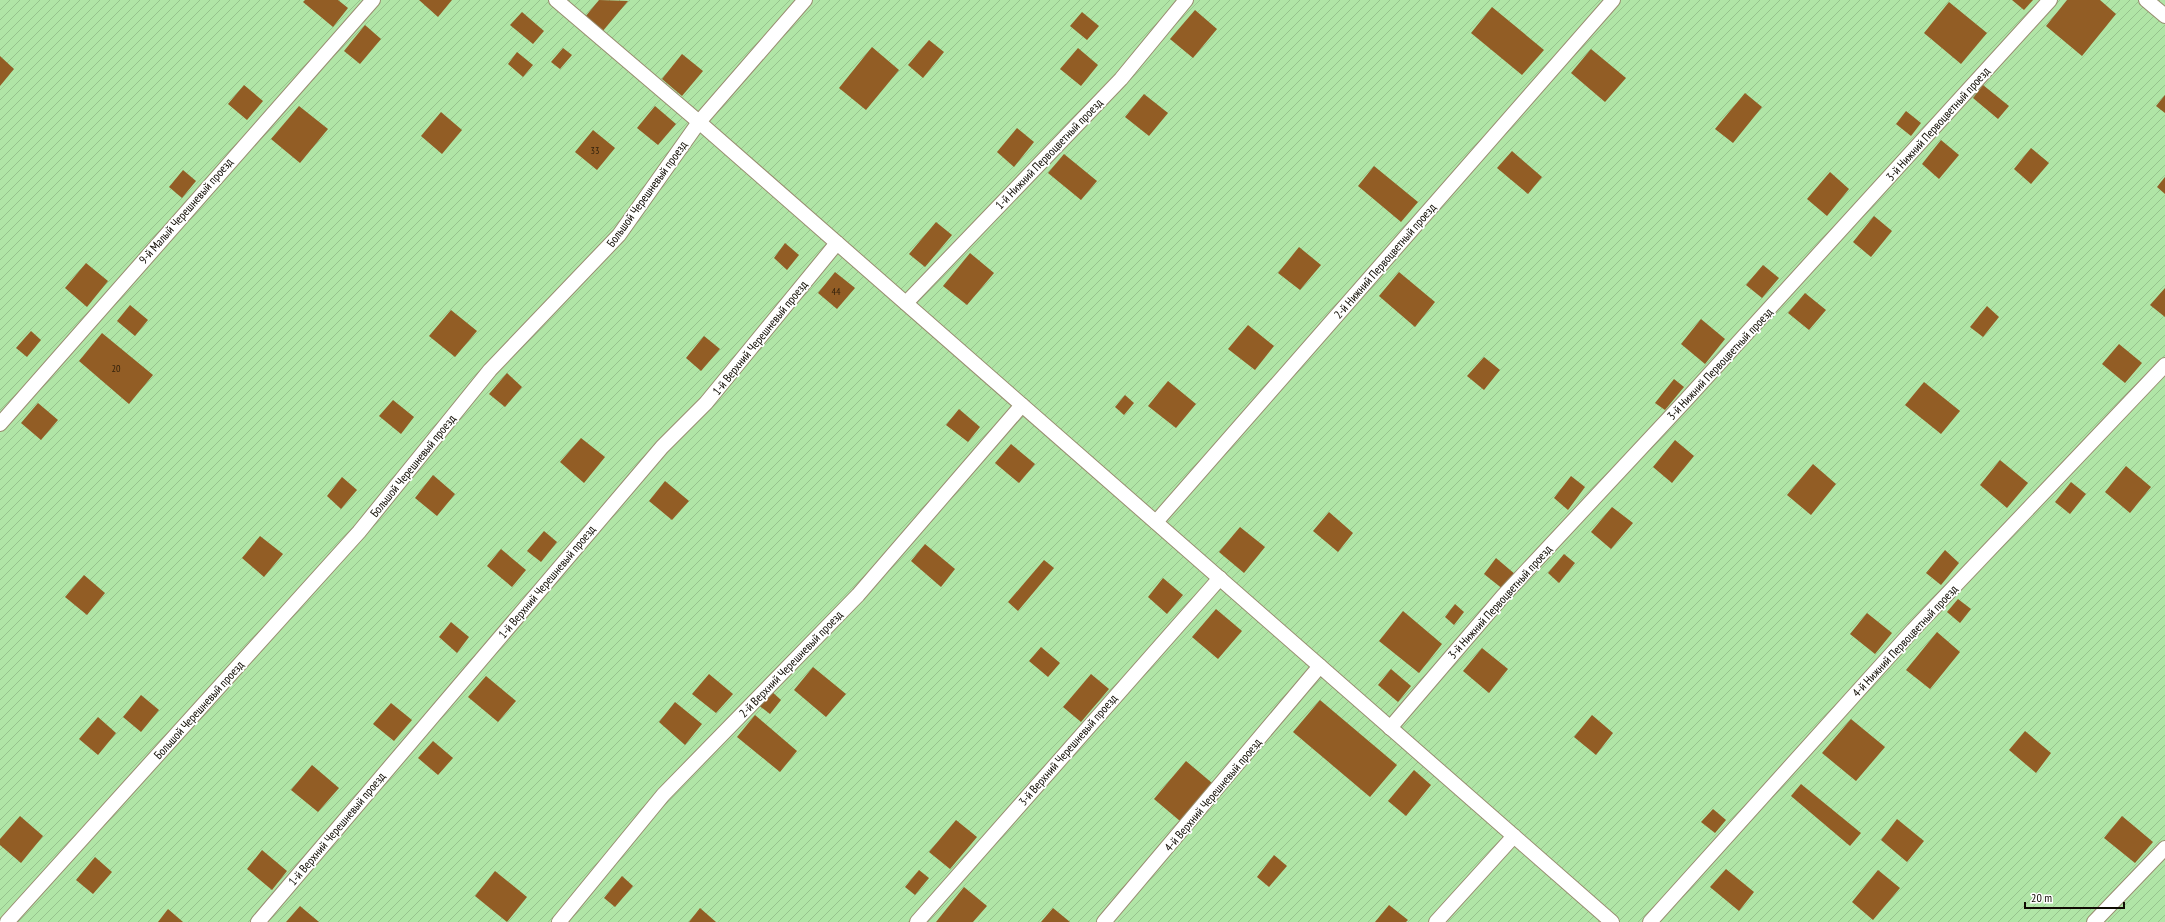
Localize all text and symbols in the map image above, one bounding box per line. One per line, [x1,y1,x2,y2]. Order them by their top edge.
street label: 3-й Нижний Первоцветный проезд [1883,63,1993,184]
street label: 1-й Нижний Первоцветный проезд [992,95,1106,212]
street label: Большой Черешневый проезд [603,137,691,250]
house number: 33 [591,144,600,157]
street label: 9-й Малый Черешневый проезд [135,154,236,267]
street label: 2-й Нижний Первоцветный проезд [1330,199,1439,321]
street label: 1-й Верхний Черешневый проезд [709,277,811,398]
house number: 44 [832,285,841,298]
street label: 3-й Нижний Первоцветный проезд [1664,304,1776,423]
house number: 20 [112,362,121,375]
street label: Большой Черешневый проезд [367,411,459,520]
street label: 1-й Верхний Черешневый проезд [495,522,599,641]
street label: 3-й Нижний Первоцветный проезд [1445,541,1555,662]
street label: 4-й Нижний Первоцветный проезд [1849,581,1961,700]
street label: 2-й Верхний Черешневый проезд [736,607,846,720]
street label: Большой Черешневый проезд [150,657,247,762]
street label: 3-й Верхний Черешневый проезд [1015,690,1121,809]
street label: 4-й Верхний Черешневый проезд [1161,735,1265,854]
street label: 1-й Верхний Черешневый проезд [285,769,389,888]
scale bar [2025,884,2124,910]
text: 20 m [2031,890,2052,905]

